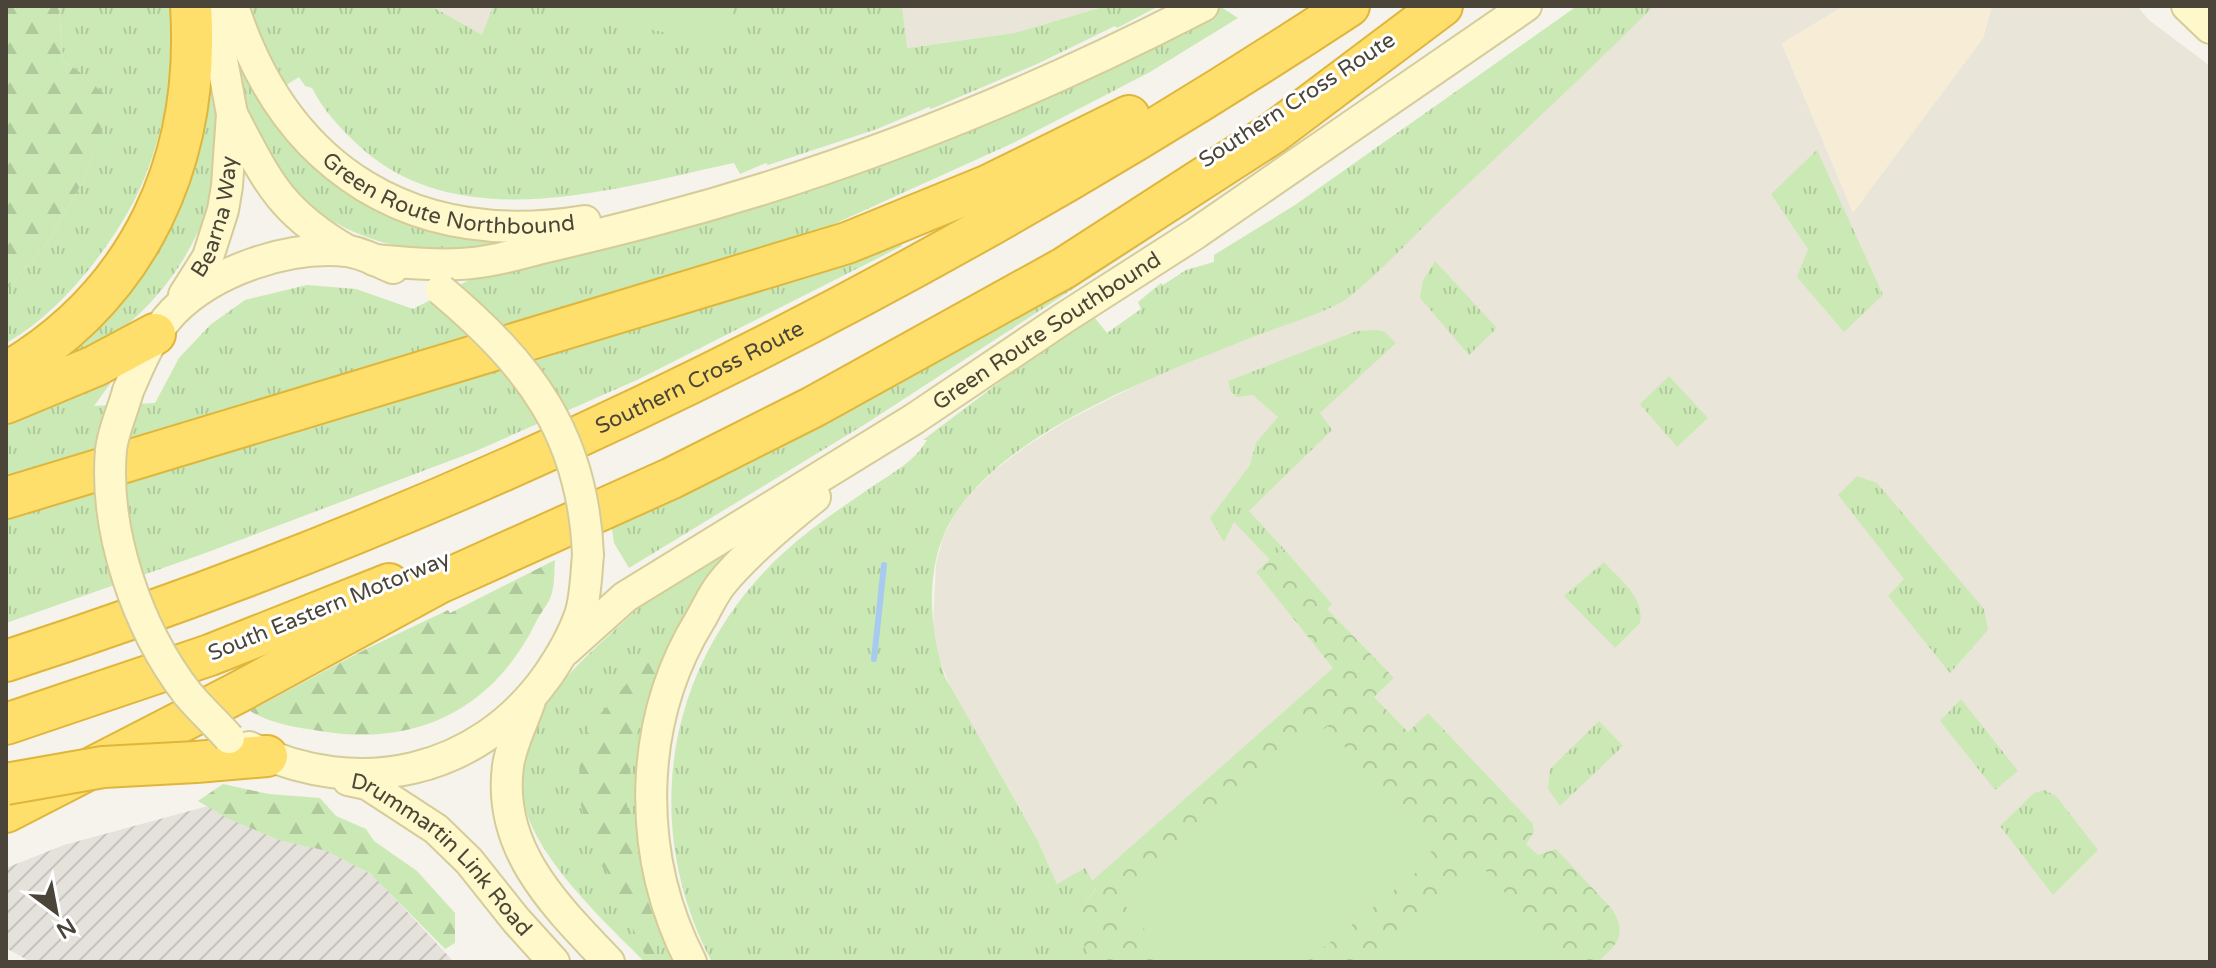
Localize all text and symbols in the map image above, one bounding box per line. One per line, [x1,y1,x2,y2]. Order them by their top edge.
street label: Southern Cross Route [1194,27,1400,173]
street label: Green Route Northbound [317,147,576,240]
street label: Bearna Way [185,155,242,282]
street label: Green Route Southbound [928,246,1166,416]
street label: Southern Cross Route [591,315,808,440]
street label: South Eastern Motorway [204,545,454,666]
street label: Drummartin Link Road [349,768,537,942]
north arrow [16,872,96,952]
text: N [52,912,80,944]

